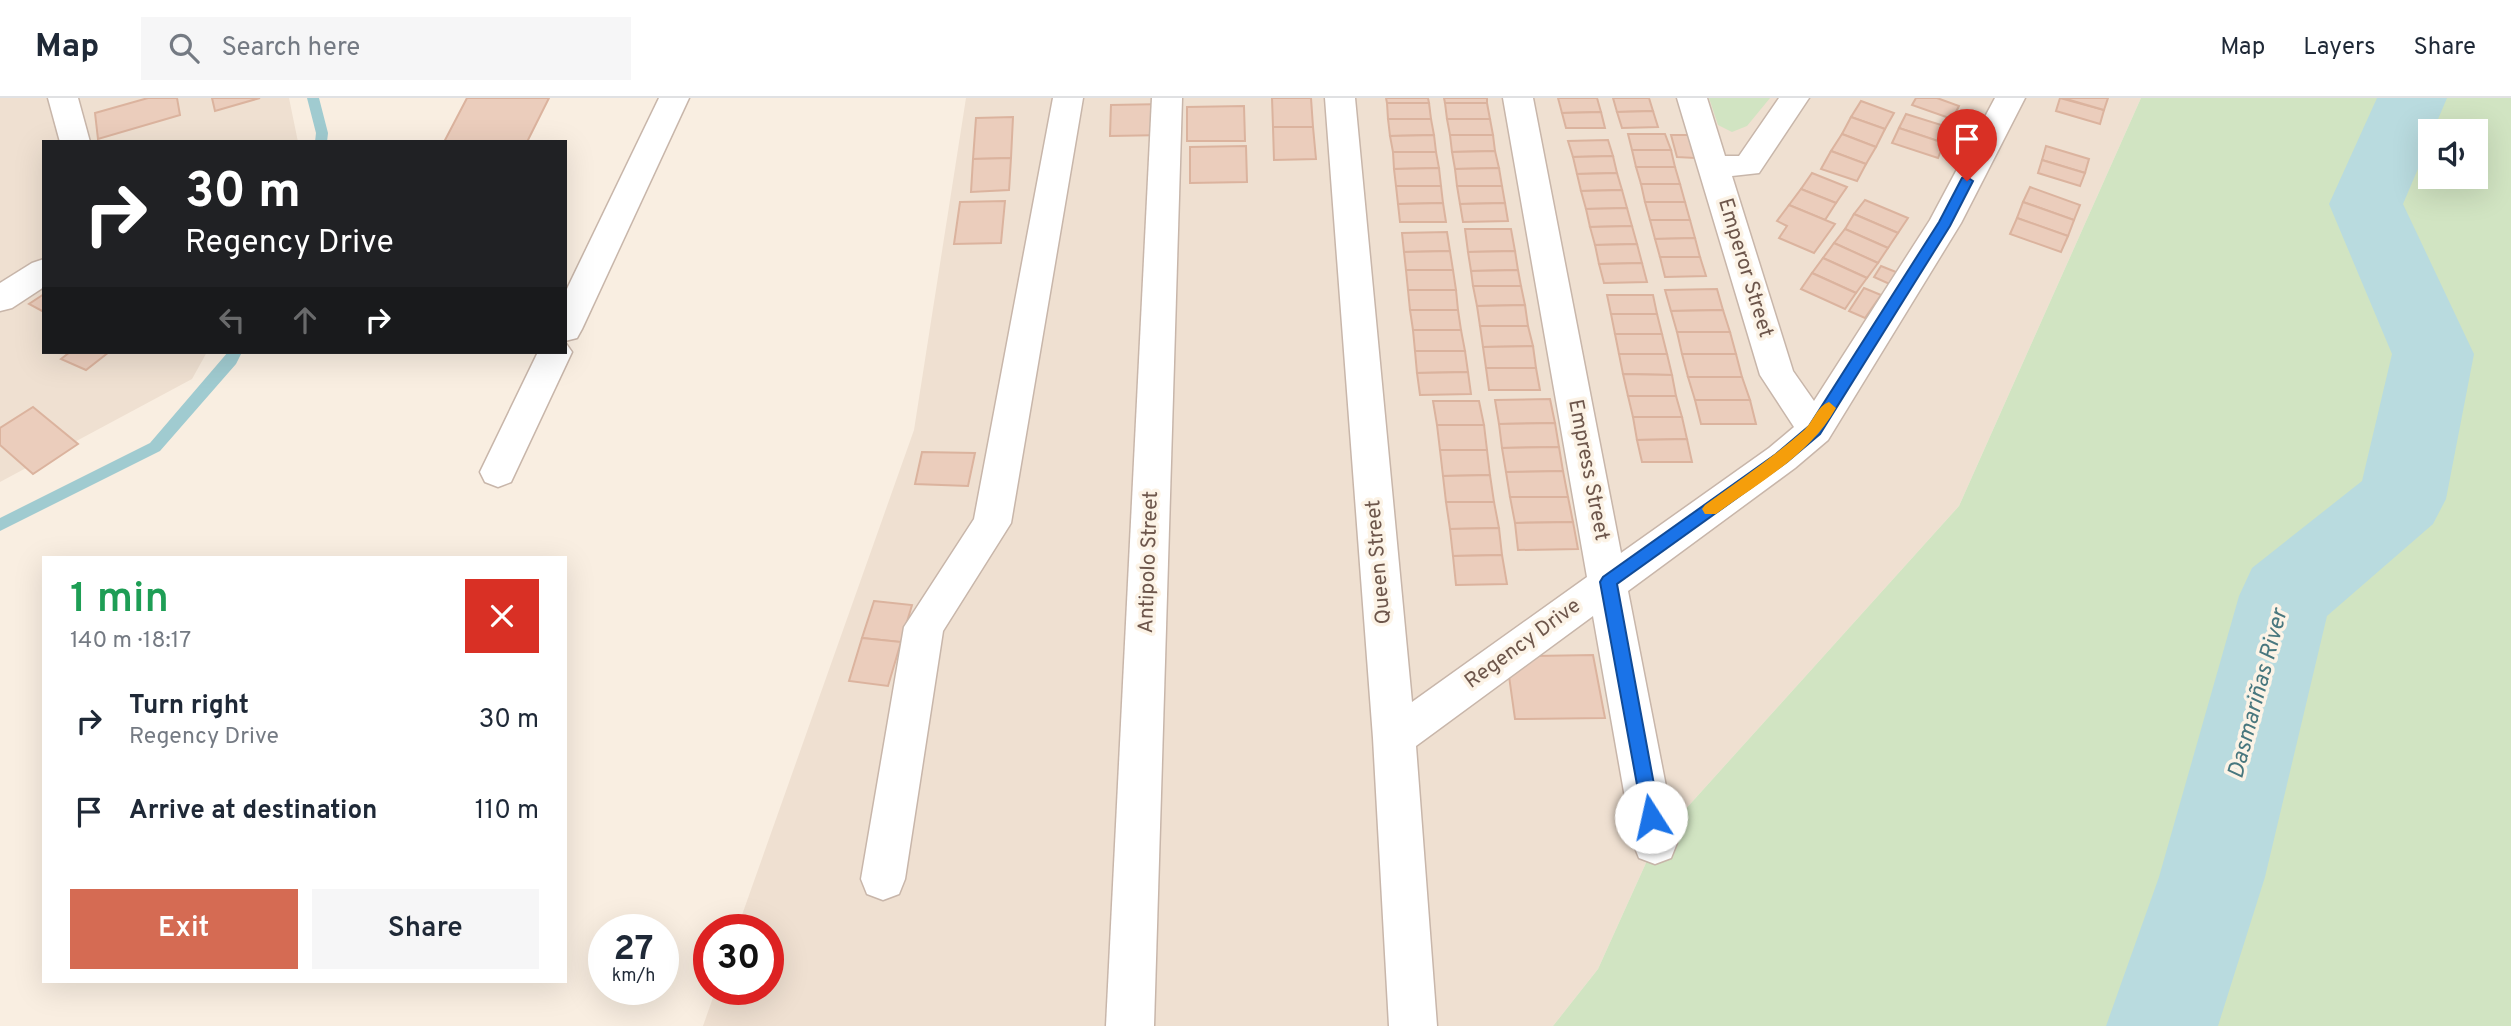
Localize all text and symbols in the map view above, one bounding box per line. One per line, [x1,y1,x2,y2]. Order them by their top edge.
search box [141,17,631,80]
text: Map [35,27,99,69]
icon: search [165,29,203,67]
text: Search here [221,32,360,65]
text: Map [2220,33,2265,63]
text: Layers [2303,33,2375,63]
text: Share [2413,33,2476,63]
pin [1937,109,1997,181]
map controls [2418,119,2488,189]
button: sound [2418,119,2488,189]
icon: arrive [1948,120,1986,158]
text: 30 m [185,163,301,225]
icon: right [70,168,161,259]
street label: Emperor Street [1711,195,1779,341]
text: Regency Drive [185,224,394,264]
icon: left [213,301,251,339]
icon: ahead [286,301,324,339]
icon: right [359,301,397,339]
street label: Empress Street [1561,397,1615,543]
street label: Antipolo Street [1133,490,1165,634]
street label: Queen Street [1360,499,1398,625]
text: 1 min [70,574,169,627]
button: close [465,579,539,653]
street label: Regency Drive [1460,593,1586,695]
water label: Dasmariñas River [2222,604,2296,782]
text: 140 m · 18:17 [70,627,191,656]
text: Turn right [129,690,249,723]
icon: right [70,702,108,740]
text: 30 m [479,704,539,737]
text: Regency Drive [129,723,279,752]
position arrow [1614,780,1688,854]
icon: arrive [70,793,108,831]
text: Arrive at destination [129,795,377,828]
text: 110 m [475,795,539,828]
button: Exit [70,889,298,969]
button: Share [312,889,539,969]
speed limit sign: 30 [693,914,784,1005]
text: 27 [614,928,653,972]
text: km/h [612,965,655,988]

